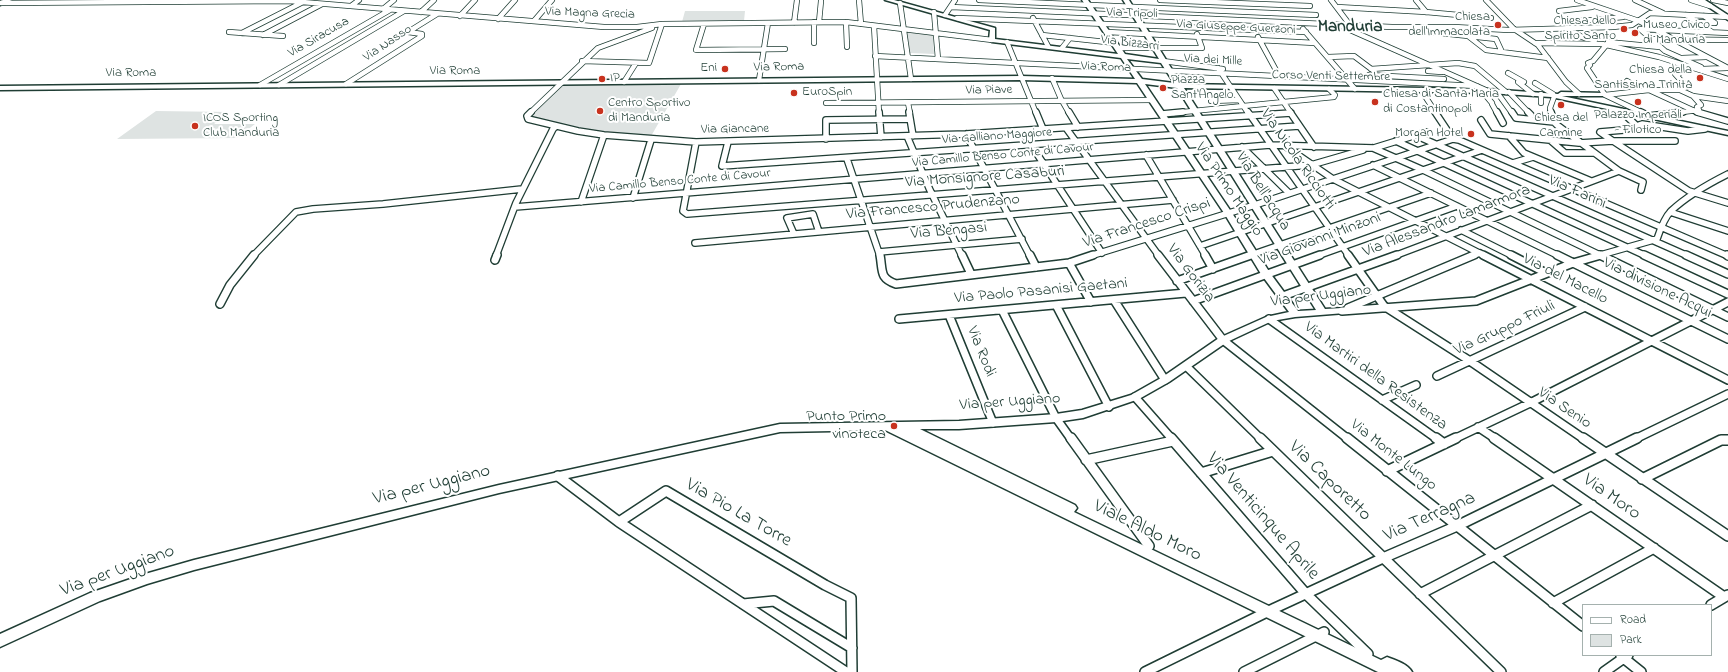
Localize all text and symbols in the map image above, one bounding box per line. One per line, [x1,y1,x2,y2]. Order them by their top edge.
street label: Via Magna Grecia [545,5,635,23]
street label: Via Tripoli [1106,5,1158,23]
place label: Chiesa dell'Immacolata [1408,10,1490,41]
street label: Via Siracusa [286,14,352,62]
place label: Chiesa dello Spirito Santo [1545,14,1616,45]
street label: Via Giuseppe Guerzoni [1176,17,1296,39]
district label: Manduria [1318,18,1382,38]
place label: Museo Civico di Manduria [1643,18,1710,49]
marker: Chiesa dell'Immacolata [1493,20,1503,30]
street label: Via Nasso [361,22,415,66]
marker: Chiesa dello Spirito Santo [1619,24,1629,34]
marker: Museo Civico di Manduria [1630,28,1640,38]
street label: Via Bizzarri [1100,33,1160,55]
street label: Via dei Mille [1183,52,1243,70]
street label: Via Roma [1081,59,1131,77]
street label: Via Roma [754,60,804,76]
place label: Eni [700,61,717,77]
place label: Chiesa della Santissima Trinità [1594,63,1692,94]
street label: Via Roma [430,64,480,80]
marker: Eni [720,64,730,74]
street label: Via Roma [106,66,156,82]
street label: Corso Venti Settembre [1272,68,1390,86]
place label: IP [610,71,620,87]
place label: Piazza Sant'Angelo [1171,73,1234,104]
marker: Chiesa della Santissima Trinità [1695,73,1705,83]
marker: IP [597,74,607,84]
street label: Via Piave [966,83,1012,99]
marker: Piazza Sant'Angelo [1158,83,1168,93]
place label: EuroSpin [802,85,852,101]
place label: Chiesa di Santa Maria di Costantinopoli [1383,87,1499,118]
marker: EuroSpin [789,88,799,98]
place label: Centro Sportivo di Manduria [608,96,690,127]
marker: Chiesa di Santa Maria di Costantinopoli [1370,97,1380,107]
marker: Palazzo Imperiali - Filotico [1633,97,1643,107]
marker: Chiesa del Carmine [1556,100,1566,110]
marker: Centro Sportivo di Manduria [595,106,605,116]
street label: Via Nicola Ricciotti [1255,106,1339,214]
place label: Palazzo Imperiali - Filotico [1594,108,1682,139]
place label: ICOS Sporting Club Manduria [203,111,279,142]
place label: Chiesa del Carmine [1534,111,1588,142]
marker: ICOS Sporting Club Manduria [190,121,200,131]
street label: Via Giancane [701,122,769,138]
street label: Via Galliano Maggiore [941,125,1053,149]
place label: Morgan Hotel [1395,126,1463,142]
marker: Morgan Hotel [1466,129,1476,139]
street label: Via Camillo Benso Conte di Cavour [912,140,1094,172]
street label: Via Primo Maggio [1190,140,1266,240]
street label: Via Bell'acqua [1230,149,1294,235]
street label: Via Monsignore Casaburi [905,163,1065,193]
street label: Via Camillo Benso Conte di Cavour [589,166,771,198]
street label: Via Farini [1545,172,1609,214]
street label: Via Alessandro Lamarmora [1361,181,1533,263]
street label: Via Francesco Prudenzano [845,191,1021,225]
street label: Via Francesco Crispi [1081,194,1213,254]
street label: Via Giovanni Minzoni [1256,209,1384,271]
street label: Via Bengasi [910,219,988,245]
street label: Via Gorizia [1162,241,1218,307]
street label: Via del Macello [1519,250,1611,310]
street label: Via divisione Acqui [1599,254,1715,324]
street label: Via Paolo Pasanisi Gaetani [954,275,1128,309]
street label: Via per Uggiano [1270,281,1372,313]
street label: Via Gruppo Friuli [1451,297,1559,361]
street label: Via Martiri della Resistenza [1300,319,1450,435]
street label: Via Rodi [961,324,999,380]
street label: Via Senio [1534,384,1594,434]
street label: Via per Uggiano [959,390,1061,416]
place label: Punto Primo vinoteca [806,407,886,445]
street label: Via Monte Lungo [1346,416,1440,496]
marker: Punto Primo vinoteca [889,421,899,431]
street label: Via Caporetto [1283,437,1375,527]
street label: Via Venticinque Aprile [1201,449,1323,585]
street label: Via per Uggiano [371,460,493,512]
street label: Via Moro [1578,470,1644,526]
street label: Via Pio La Torre [681,474,795,554]
street label: Via Terragna [1381,488,1479,548]
street label: Viale Aldo Moro [1089,496,1205,568]
street label: Via per Uggiano [58,541,178,603]
legend [1582,604,1712,656]
text: Road [1620,611,1646,629]
text: Park [1620,631,1642,649]

